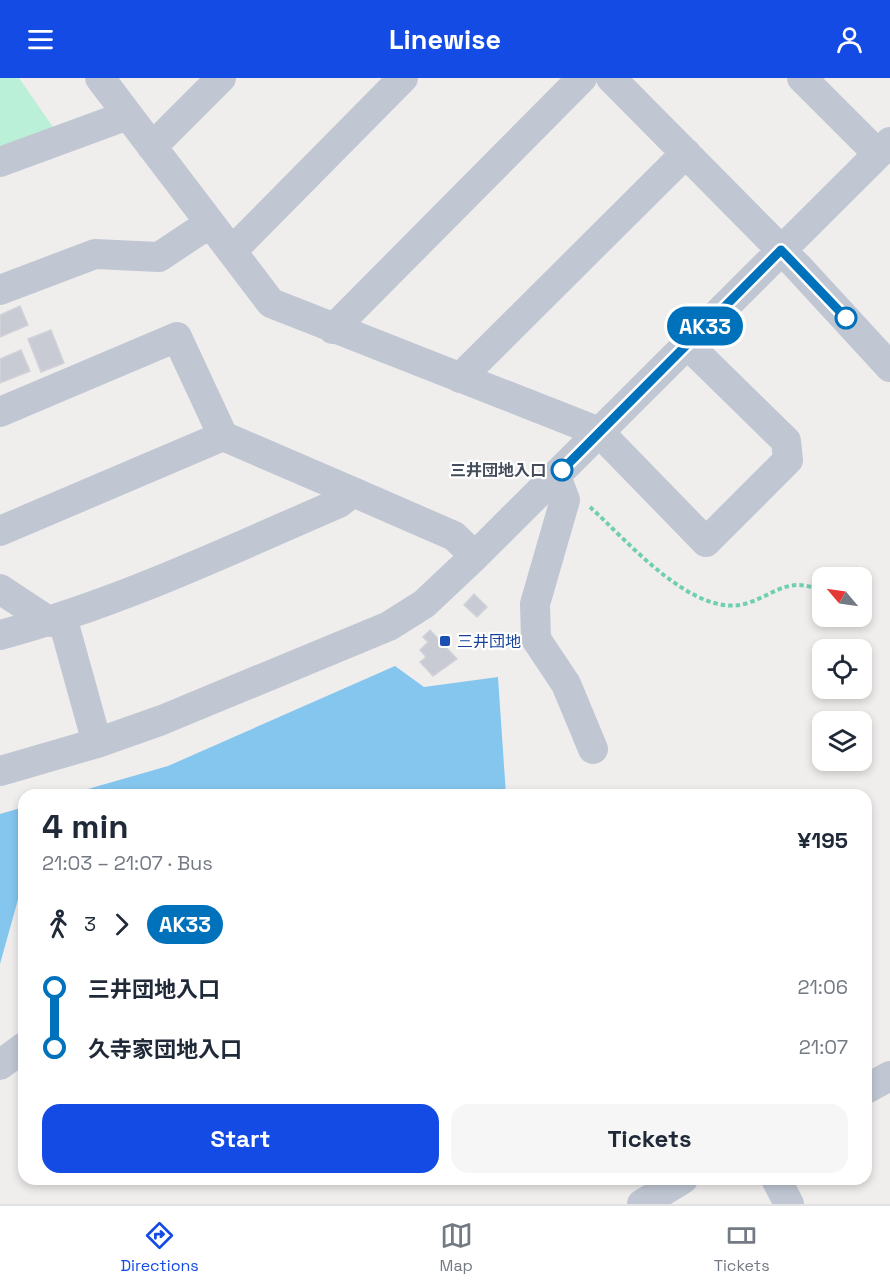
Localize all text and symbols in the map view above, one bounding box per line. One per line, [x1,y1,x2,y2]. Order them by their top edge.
text: Linewise [389,22,501,57]
icon: menu [24,23,57,56]
icon: person [833,23,866,56]
line badge: AK33 [663,306,747,346]
unlabelled marker [835,307,857,329]
text: AK33 [679,313,731,340]
marker: 三井団地入口 [551,459,573,481]
place label: 三井団地入口 [450,460,546,481]
north arrow [812,567,872,627]
map controls [812,567,872,771]
place label: 三井団地 [457,631,521,652]
marker: 三井団地 [438,634,452,648]
button: locate [812,639,872,699]
button: layers [812,711,872,771]
text: 4 min [42,806,129,848]
text: ¥195 [798,826,848,854]
text: 21:03 – 21:07 · Bus [42,850,213,876]
icon: walk [42,908,75,941]
icon: forward [105,908,138,941]
text: 3 [84,911,96,937]
text: AK33 [159,911,211,938]
text: 21:06 [797,974,848,1000]
text: 三井団地入口 [88,975,220,1003]
text: 21:07 [799,1034,848,1060]
text: 久寺家団地入口 [88,1035,242,1063]
button: Start [42,1104,439,1173]
button: Tickets [451,1104,848,1173]
tab: Directions [120,1219,199,1276]
tab: Map [440,1219,473,1276]
tab: Tickets [714,1219,770,1276]

